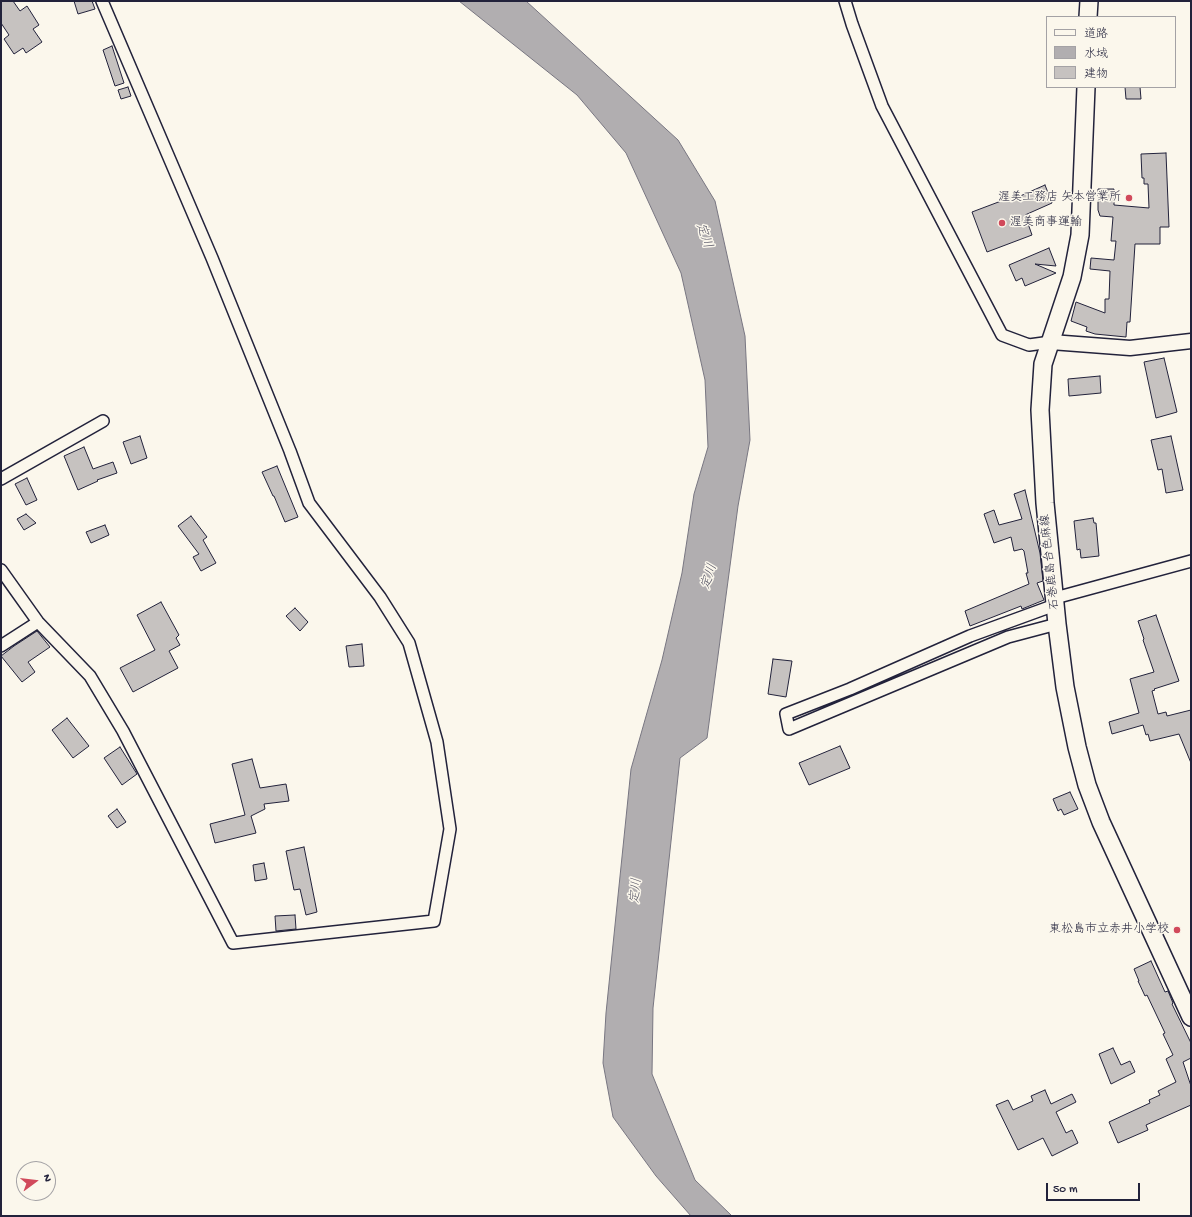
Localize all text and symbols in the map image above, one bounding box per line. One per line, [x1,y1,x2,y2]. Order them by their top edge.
legend [1046,16,1176,88]
text: 道路 [1084,28,1108,42]
text: 水域 [1084,48,1108,62]
text: 建物 [1084,68,1108,82]
place label: 渥美工務店 矢本営業所 [998,191,1121,205]
marker: 渥美工務店 矢本営業所 [1124,193,1134,203]
place label: 渥美商事運輸 [1010,216,1082,230]
marker: 渥美商事運輸 [997,218,1007,228]
water label: 定川 [691,221,715,251]
street label: 石巻鹿島台色麻線 [1039,514,1063,610]
water label: 定川 [699,562,721,592]
water label: 定川 [628,877,646,905]
place label: 東松島市立赤井小学校 [1049,923,1169,937]
marker: 東松島市立赤井小学校 [1172,925,1182,935]
north arrow [16,1161,56,1201]
text: N [40,1173,53,1183]
scale bar [1048,1175,1142,1201]
text: 50 m [1053,1183,1078,1197]

